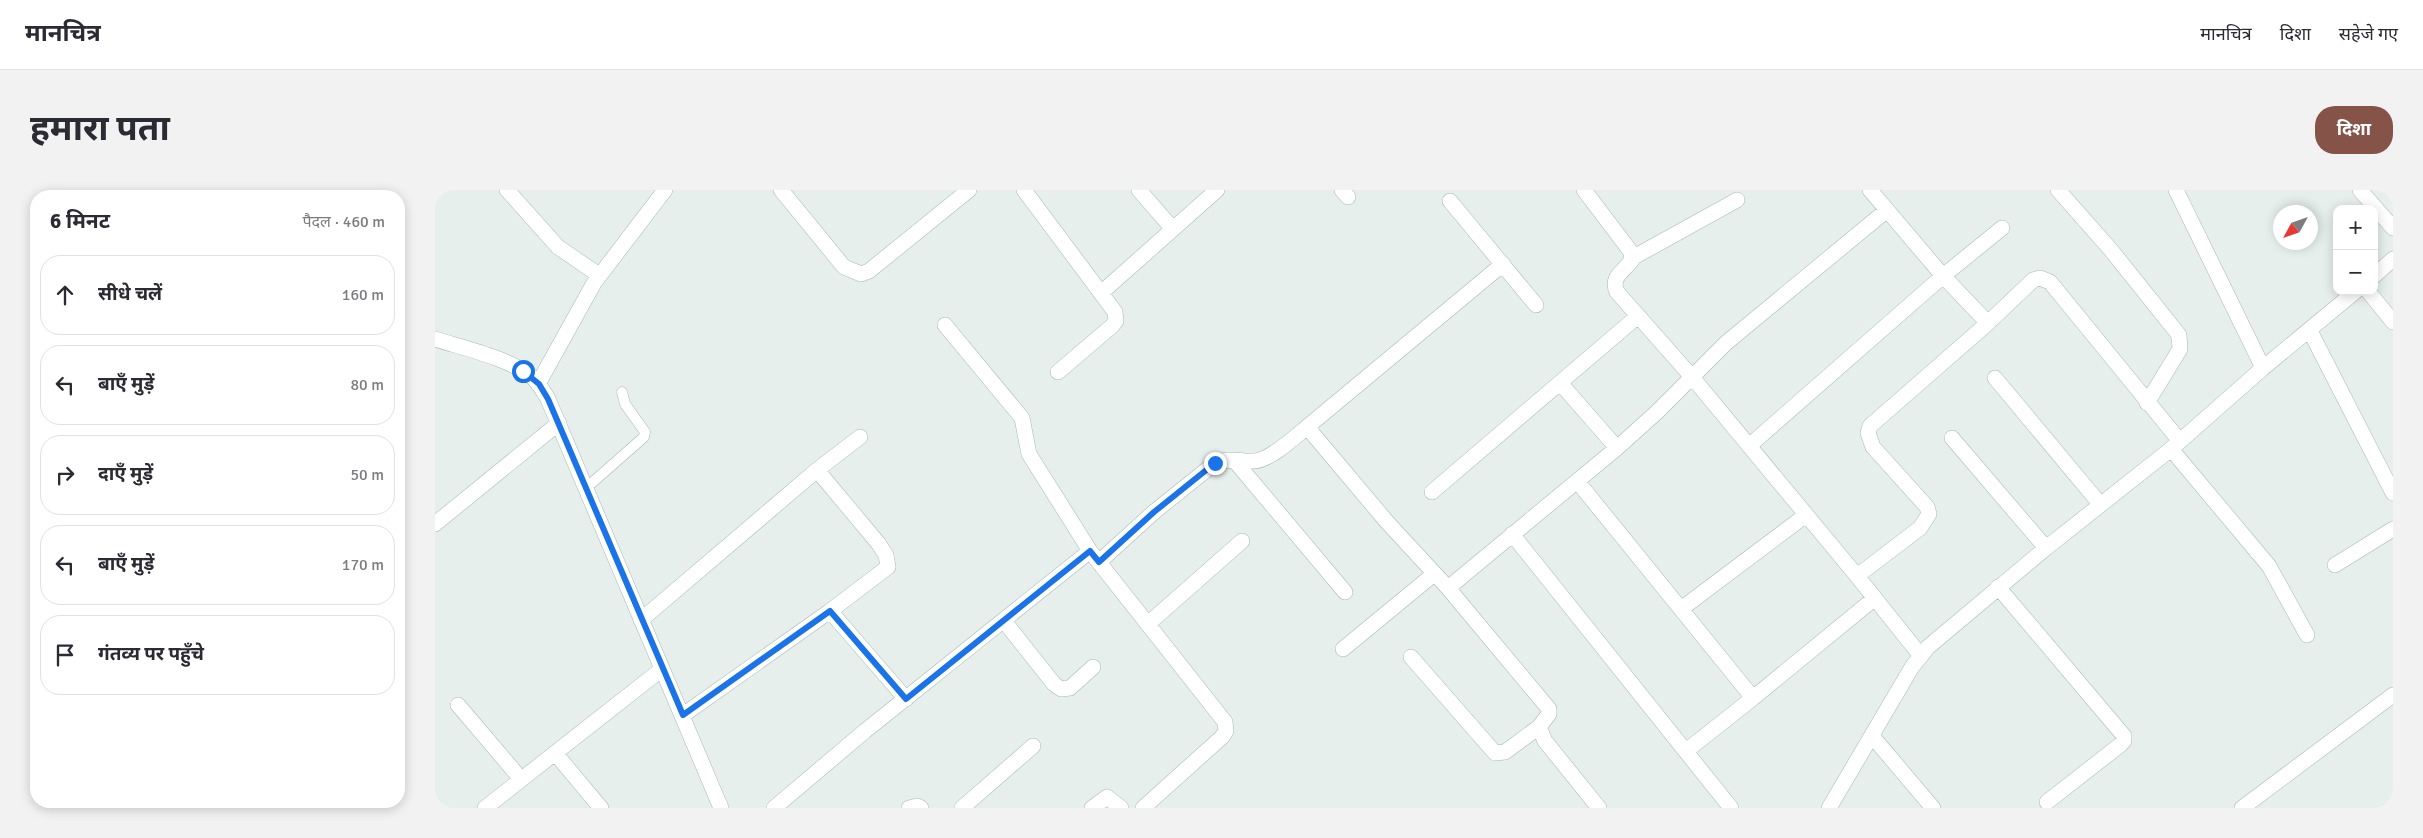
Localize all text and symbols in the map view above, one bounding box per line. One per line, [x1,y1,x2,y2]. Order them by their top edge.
text: मानचित्र [25,18,101,48]
text: मानचित्र [2200,23,2252,45]
text: दिशा [2280,23,2311,45]
text: सहेजे गए [2339,23,2398,45]
button: दिशा [2315,106,2393,154]
text: हमारा पता [30,107,170,150]
north arrow [2273,205,2318,250]
map controls [2333,205,2378,295]
button: + [2333,205,2378,250]
text: 6 मिनट [50,208,110,234]
text: पैदल · 460 m [302,212,385,232]
button: − [2333,250,2378,295]
icon: ahead [51,281,79,309]
text: सीधे चलें [98,282,162,306]
text: 160 m [342,285,384,305]
route start [512,360,535,383]
icon: left [51,371,79,399]
text: बाएँ मुड़ें [98,372,154,396]
text: 80 m [350,375,384,395]
route end [1204,452,1227,475]
icon: right [51,461,79,489]
text: दाएँ मुड़ें [98,462,153,486]
text: 50 m [350,465,384,485]
icon: left [51,551,79,579]
text: बाएँ मुड़ें [98,552,154,576]
text: 170 m [342,555,384,575]
icon: arrive [51,641,79,669]
text: गंतव्य पर पहुँचे [98,642,204,666]

